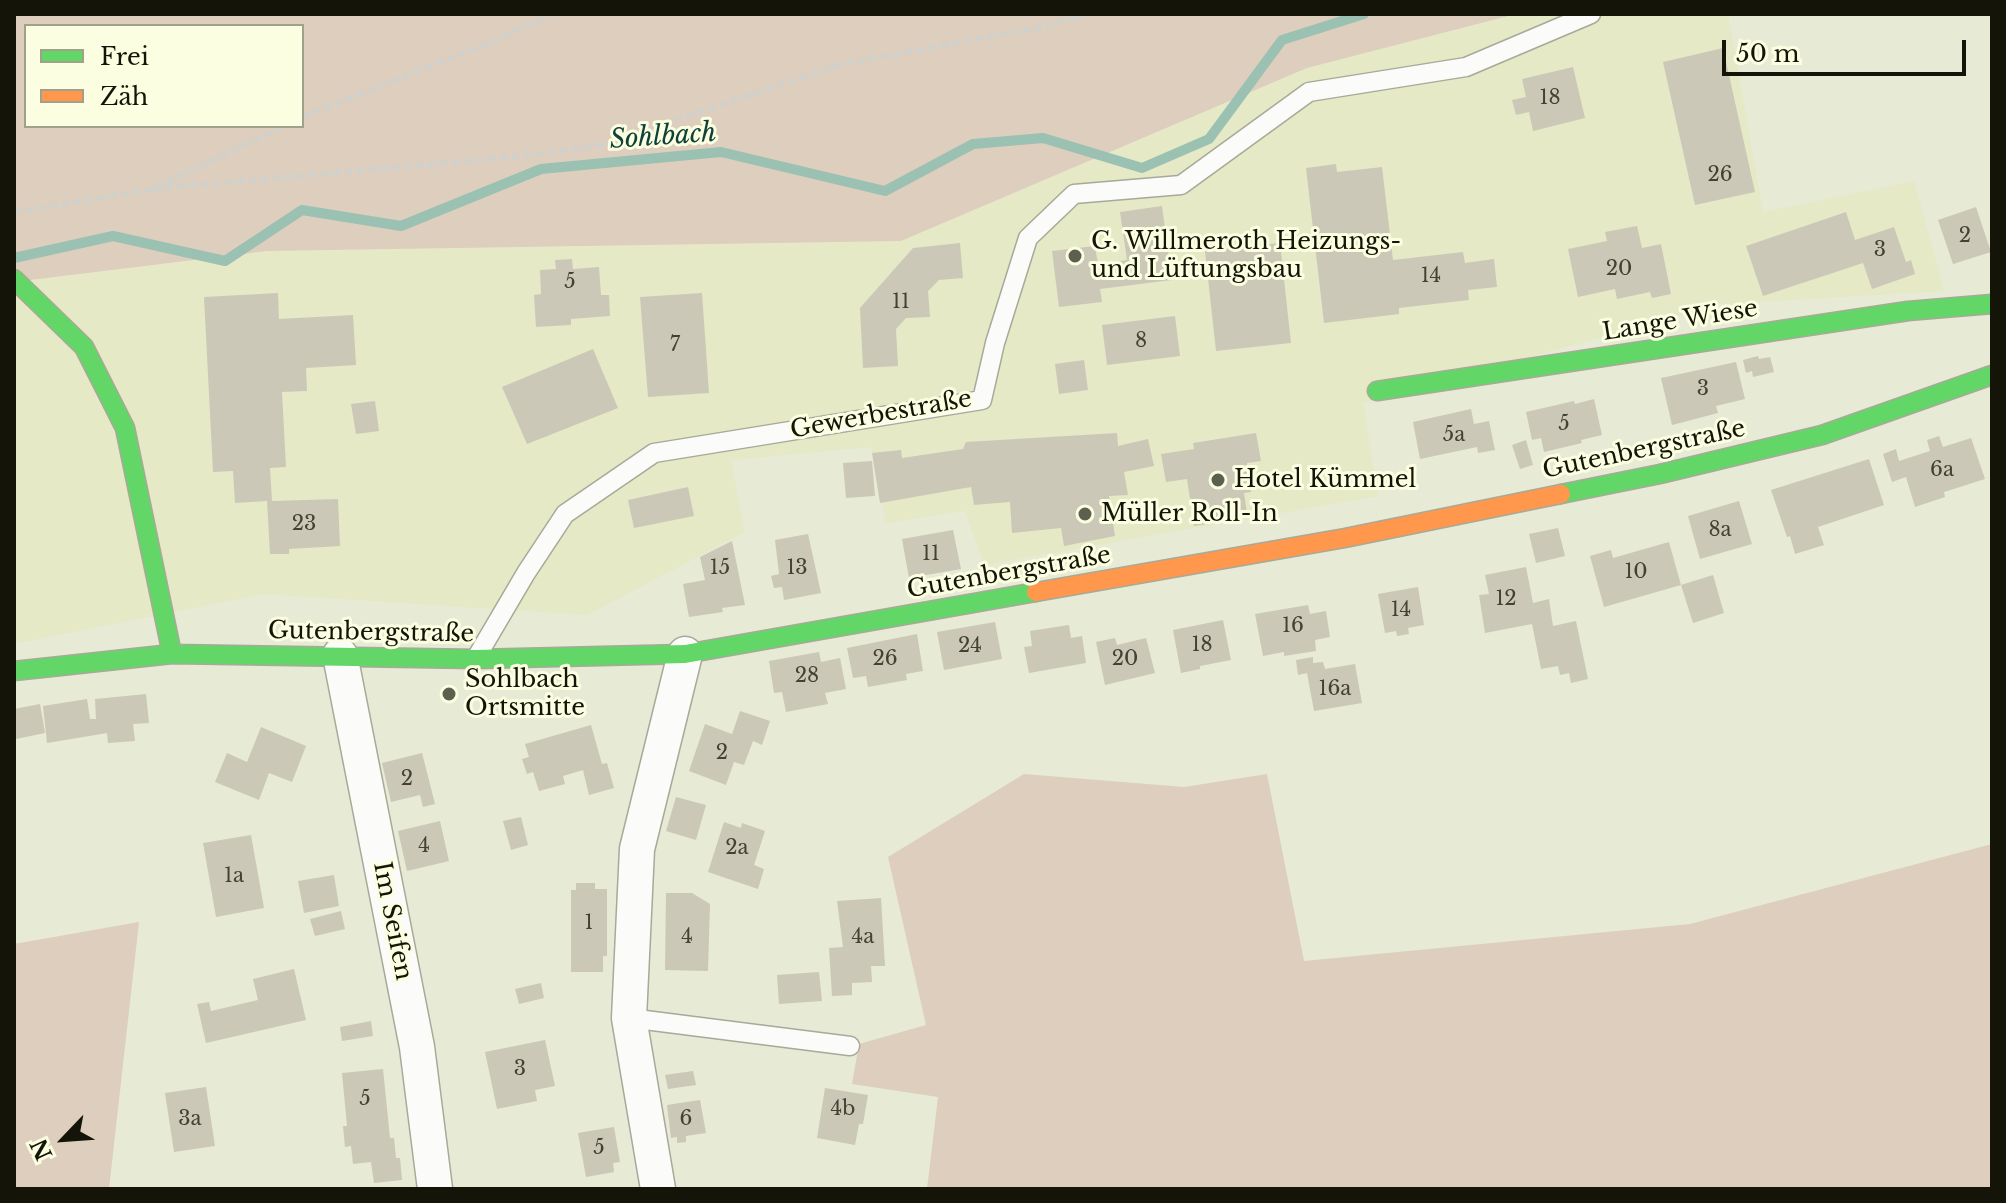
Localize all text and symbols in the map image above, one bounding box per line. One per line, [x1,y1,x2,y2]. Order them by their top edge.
legend [24,24,304,128]
scale bar [1726,24,1970,74]
text: 50 m [1736,39,1799,68]
text: Frei [100,42,149,71]
text: Zäh [100,82,148,111]
house number: 18 [1539,86,1561,110]
water label: Sohlbach [609,118,717,156]
house number: 26 [1707,163,1733,187]
house number: 2 [1959,224,1971,248]
place label: G. Willmeroth Heizungs- und Lüftungsbau [1091,228,1401,284]
house number: 3 [1874,238,1886,262]
marker: G. Willmeroth Heizungs- und Lüftungsbau [1066,247,1084,265]
house number: 20 [1606,257,1632,281]
house number: 14 [1421,264,1441,288]
house number: 5 [564,270,576,294]
house number: 11 [892,290,910,314]
street label: Lange Wiese [1600,295,1760,347]
house number: 8 [1135,329,1147,353]
house number: 7 [670,333,680,357]
house number: 3 [1697,377,1709,401]
street label: Gewerbestraße [788,385,974,445]
house number: 5 [1558,412,1570,436]
street label: Gutenbergstraße [1540,414,1748,486]
house number: 5a [1443,423,1465,447]
house number: 6a [1930,458,1954,482]
place label: Hotel Kümmel [1234,466,1416,494]
marker: Hotel Kümmel [1209,471,1227,489]
place label: Müller Roll-In [1101,500,1278,528]
marker: Müller Roll-In [1076,505,1094,523]
house number: 23 [292,512,316,536]
house number: 8a [1708,518,1732,542]
street label: Gutenbergstraße [905,541,1113,605]
house number: 11 [922,542,940,566]
house number: 15 [710,556,730,580]
house number: 13 [786,556,808,580]
house number: 10 [1624,560,1648,584]
house number: 12 [1495,587,1517,611]
house number: 14 [1391,598,1411,622]
house number: 16 [1282,614,1304,638]
street label: Gutenbergstraße [268,617,474,649]
house number: 18 [1191,633,1213,657]
house number: 24 [958,634,982,658]
house number: 26 [872,647,898,671]
house number: 20 [1112,647,1138,671]
house number: 28 [795,664,819,688]
place label: Sohlbach Ortsmitte [465,666,585,722]
house number: 16a [1319,677,1351,701]
marker: Sohlbach Ortsmitte [440,685,458,703]
house number: 2 [716,741,728,765]
house number: 2 [401,767,413,791]
house number: 4 [418,834,430,858]
house number: 2a [725,836,749,860]
street label: Im Seifen [366,859,418,983]
house number: 1a [224,864,244,888]
house number: 1 [585,911,593,935]
house number: 4 [681,925,693,949]
house number: 4a [852,925,874,949]
house number: 3 [514,1057,526,1081]
house number: 5 [359,1087,371,1111]
house number: 4b [831,1097,855,1121]
north arrow [24,1099,104,1179]
house number: 3a [178,1107,202,1131]
house number: 6 [680,1107,692,1131]
text: N [25,1134,58,1164]
house number: 5 [593,1136,605,1160]

